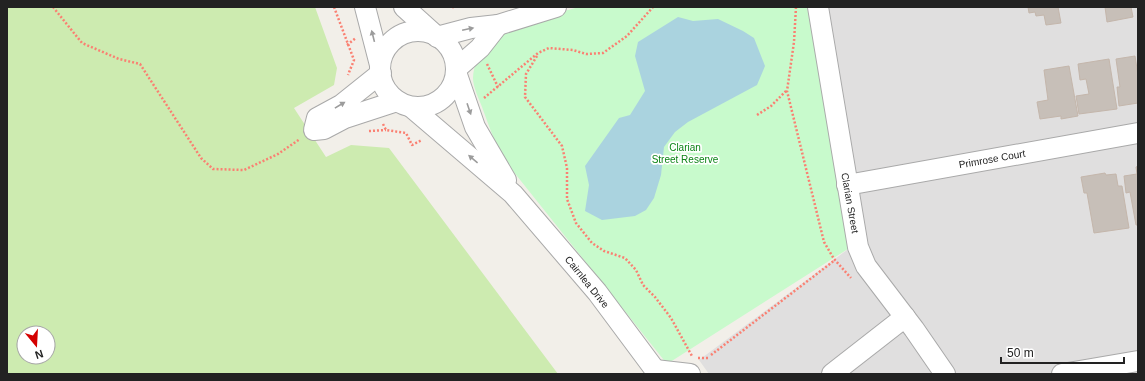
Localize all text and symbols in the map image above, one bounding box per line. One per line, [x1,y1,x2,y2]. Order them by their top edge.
one-way arrow [461,26,474,32]
one-way arrow [369,30,375,42]
one-way arrow [335,101,345,109]
one-way arrow [466,103,472,115]
park label: Clarian Street Reserve [652,142,719,165]
street label: Primrose Court [958,148,1026,170]
one-way arrow [468,155,478,164]
street label: Clarian Street [839,172,861,234]
street label: Cairnlea Drive [563,254,611,310]
north arrow [16,325,56,365]
scale bar [1001,339,1124,365]
text: 50 m [1007,346,1034,360]
text: N [33,348,45,361]

